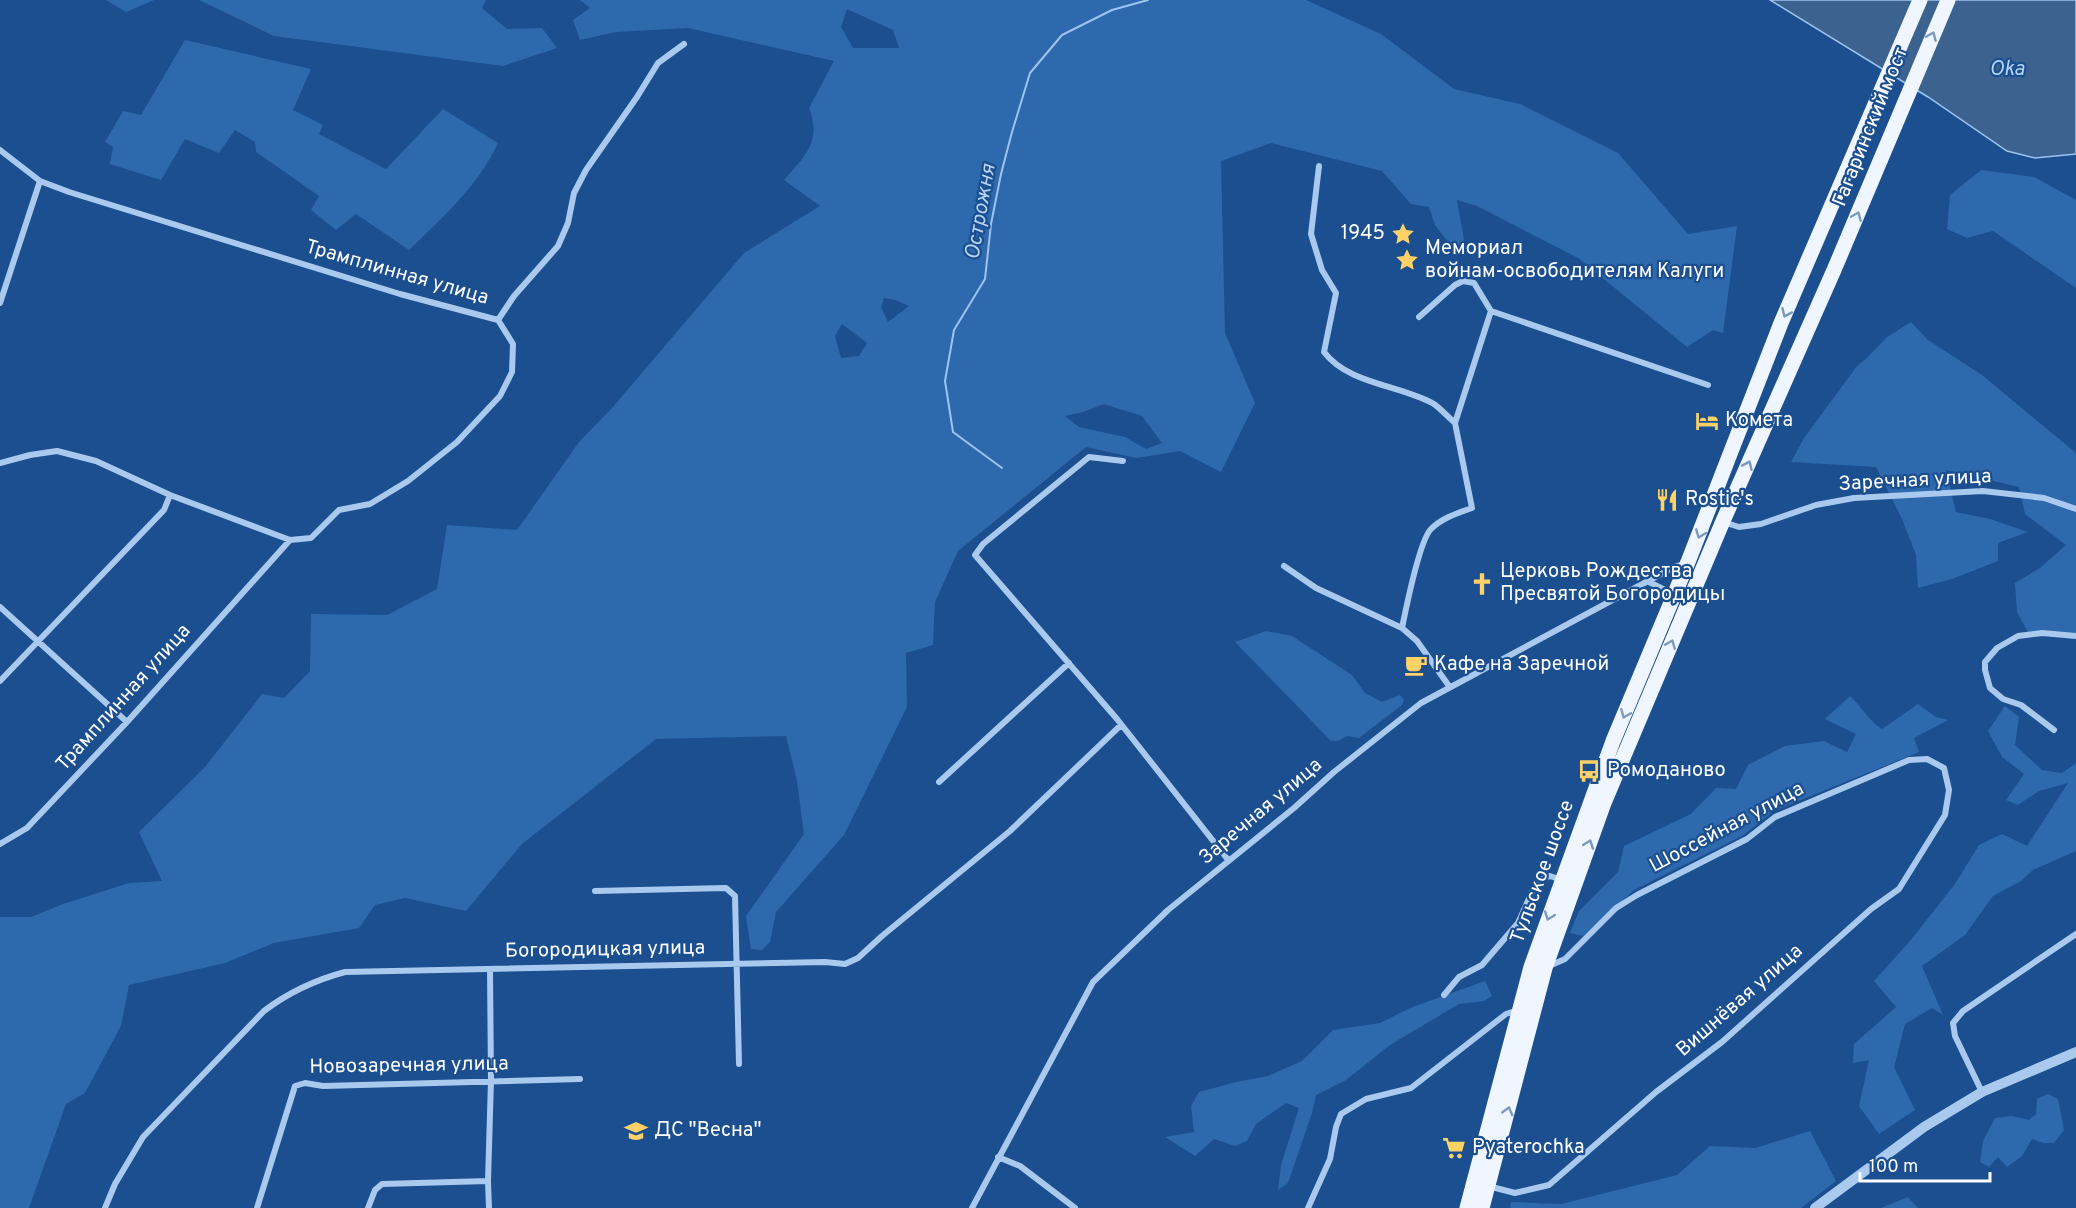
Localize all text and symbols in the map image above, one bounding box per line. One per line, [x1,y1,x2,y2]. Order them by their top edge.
one-way arrow [1925,31,1937,42]
street label: Гагаринский мост [1827,44,1915,210]
water label: Oka [1989,56,2025,83]
water label: Острожня [959,161,1003,262]
one-way arrow [1850,211,1862,222]
place label: 1945 [1341,221,1385,247]
place icon: 1945 [1390,221,1416,247]
street label: Трамплинная улица [302,234,492,312]
place label: Мемориал войнам-освободителям Калуги [1425,236,1724,285]
place icon: Мемориал войнам-освободителям Калуги [1394,247,1420,273]
one-way arrow [1781,306,1793,317]
hotel icon: Комета [1694,408,1720,434]
place label: Комета [1725,408,1793,434]
one-way arrow [1741,461,1753,472]
street label: Заречная улица [1838,464,1992,498]
restaurant icon: Rostic's [1654,487,1680,513]
place label: Rostic's [1685,487,1754,513]
one-way arrow [1694,528,1707,538]
place label: Церковь Рождества Пресвятой Богородицы [1500,559,1725,608]
church icon: Церковь Рождества Пресвятой Богородицы [1469,571,1495,597]
street label: Трамплинная улица [51,619,197,777]
one-way arrow [1663,640,1675,651]
cafe icon: Кафе на Заречной [1403,652,1429,678]
place label: Кафе на Заречной [1434,652,1609,678]
one-way arrow [1620,707,1632,718]
street label: Заречная улица [1194,753,1328,871]
bus stop icon: Ромоданово [1576,758,1602,784]
place label: Ромоданово [1607,758,1726,784]
street label: Шоссейная улица [1645,776,1809,880]
street label: Тульское шоссе [1505,797,1581,947]
one-way arrow [1581,839,1594,850]
one-way arrow [1544,910,1557,921]
street label: Богородицкая улица [505,935,705,965]
street label: Вишнёвая улица [1671,939,1809,1063]
street label: Новозаречная улица [309,1051,509,1081]
one-way arrow [1500,1106,1513,1116]
school or university icon: ДС "Весна" [623,1118,649,1144]
place label: ДС "Весна" [654,1118,761,1144]
supermarket icon: Pyaterochka [1441,1135,1467,1161]
place label: Pyaterochka [1472,1135,1585,1161]
scale bar [1860,1145,1990,1183]
text: 100 m [1869,1156,1918,1179]

